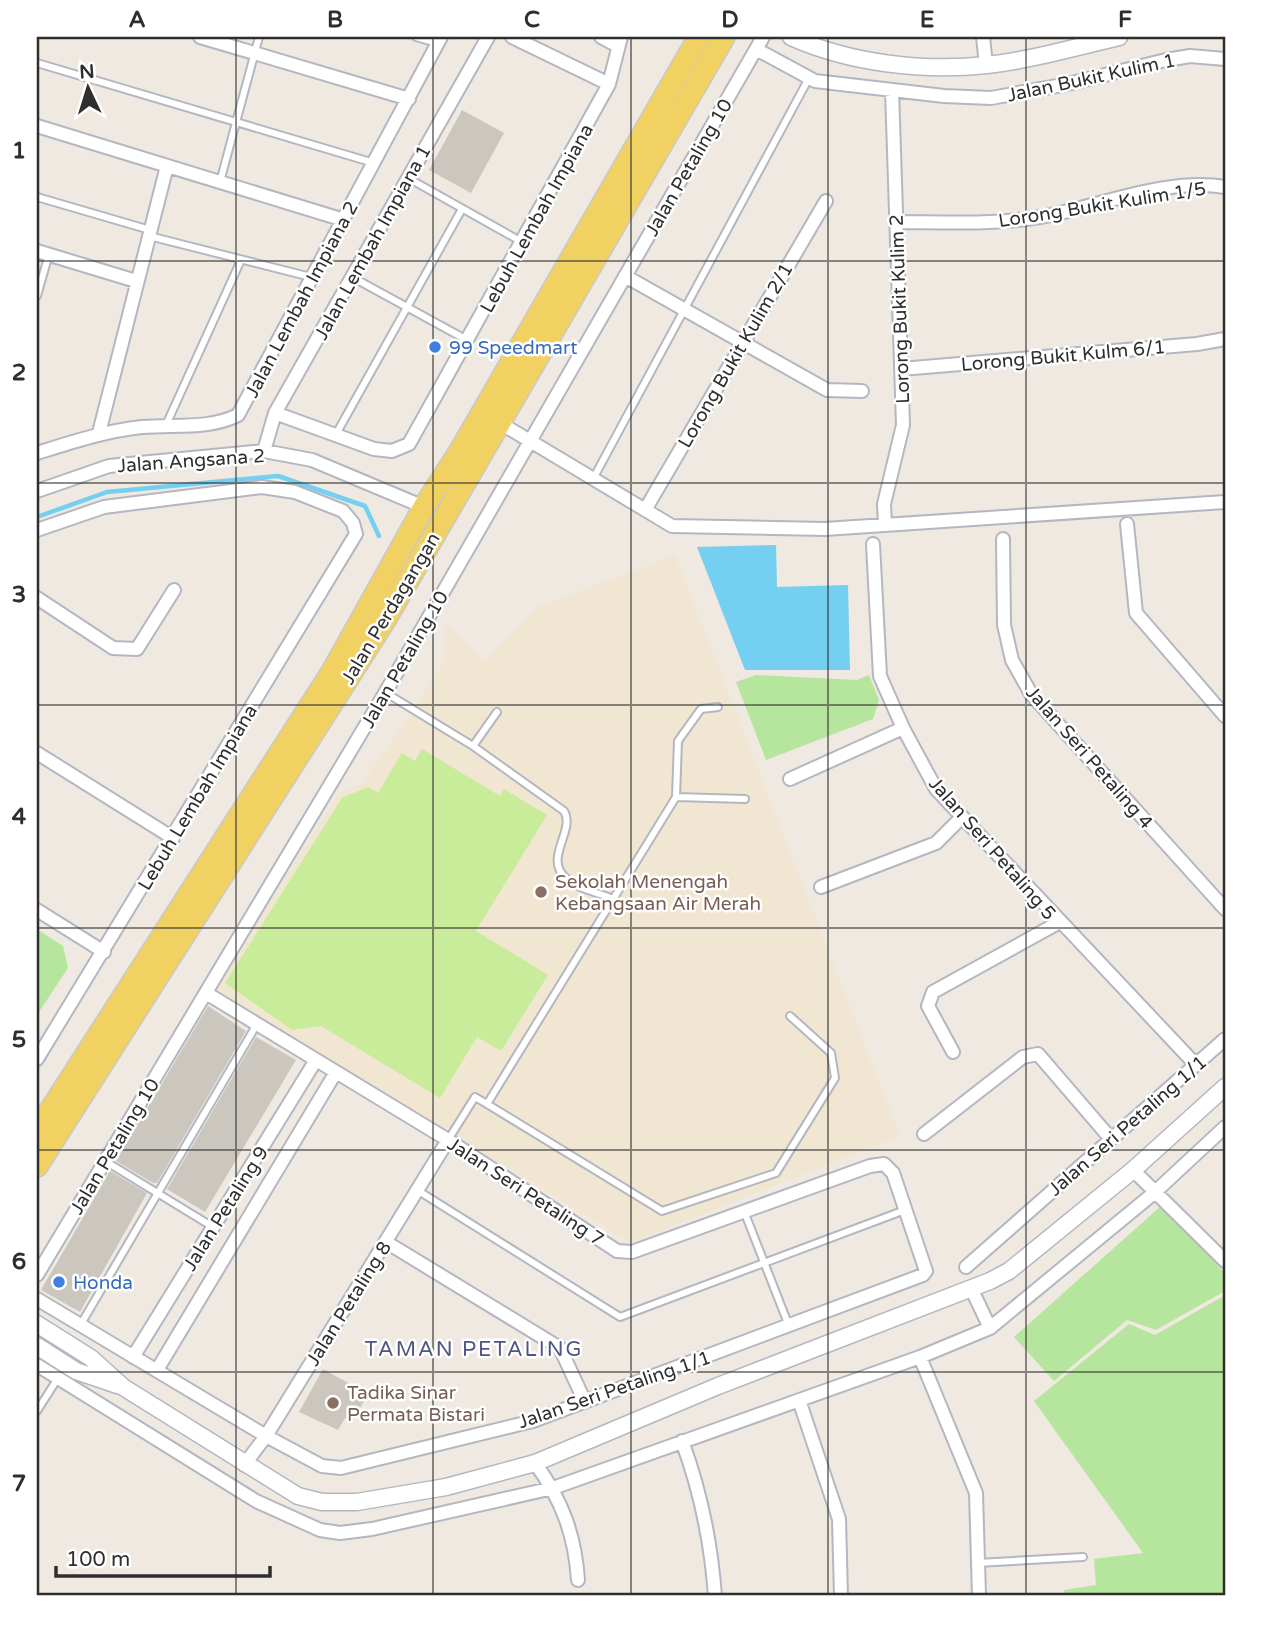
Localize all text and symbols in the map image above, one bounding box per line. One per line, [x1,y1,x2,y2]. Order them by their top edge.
text: A [128,6,146,34]
text: B [327,6,343,34]
text: C [524,6,540,34]
text: D [721,6,739,34]
text: E [920,6,934,34]
text: F [1118,6,1132,34]
street label: Jalan Bukit Kulim 1 [1005,49,1177,107]
north arrow [52,52,122,122]
text: N [79,61,95,84]
street label: Jalan Petaling 10 [641,95,737,240]
street label: Lebuh Lembah Impiana [476,120,598,317]
text: 1 [12,137,26,165]
street label: Jalan Lembah Impiana 1 [310,141,436,344]
street label: Lorong Bukit Kulim 1/5 [997,178,1208,232]
street label: Jalan Lembah Impiana 2 [241,198,363,401]
street label: Lorong Bukit Kulim 2 [886,214,914,404]
street label: Lorong Bukit Kulim 2/1 [674,259,798,452]
street label: Lorong Bukit Kulm 6/1 [960,336,1166,376]
place label: 99 Speedmart [449,337,578,359]
marker: 99 Speedmart [427,339,443,355]
text: 2 [12,359,26,387]
street label: Jalan Angsana 2 [116,445,266,477]
street label: Jalan Perdagangan [337,529,445,688]
text: 3 [12,581,26,609]
street label: Jalan Petaling 10 [357,587,453,732]
street label: Jalan Seri Petaling 4 [1021,682,1157,834]
street label: Lebuh Lembah Impiana [134,701,262,894]
street label: Jalan Seri Petaling 5 [924,773,1060,925]
text: 4 [12,803,27,831]
place label: Sekolah Menengah Kebangsaan Air Merah [555,871,761,915]
marker: Sekolah Menengah Kebangsaan Air Merah [533,884,549,900]
text: 5 [12,1026,26,1054]
street label: Jalan Seri Petaling 1/1 [1044,1051,1211,1200]
street label: Jalan Petaling 10 [66,1075,164,1218]
street label: Jalan Seri Petaling 7 [443,1133,608,1251]
street label: Jalan Petaling 9 [179,1142,273,1275]
street label: Jalan Petaling 8 [302,1237,396,1370]
text: 6 [12,1248,26,1276]
place label: Honda [73,1272,133,1294]
marker: Honda [51,1274,67,1290]
district label: TAMAN PETALING [365,1337,583,1362]
street label: Jalan Seri Petaling 1/1 [515,1347,714,1433]
place label: Tadika Sinar Permata Bistari [347,1382,485,1426]
marker: Tadika Sinar Permata Bistari [325,1395,341,1411]
text: 7 [12,1470,26,1498]
scale bar [56,1535,270,1579]
text: 100 m [66,1547,130,1572]

